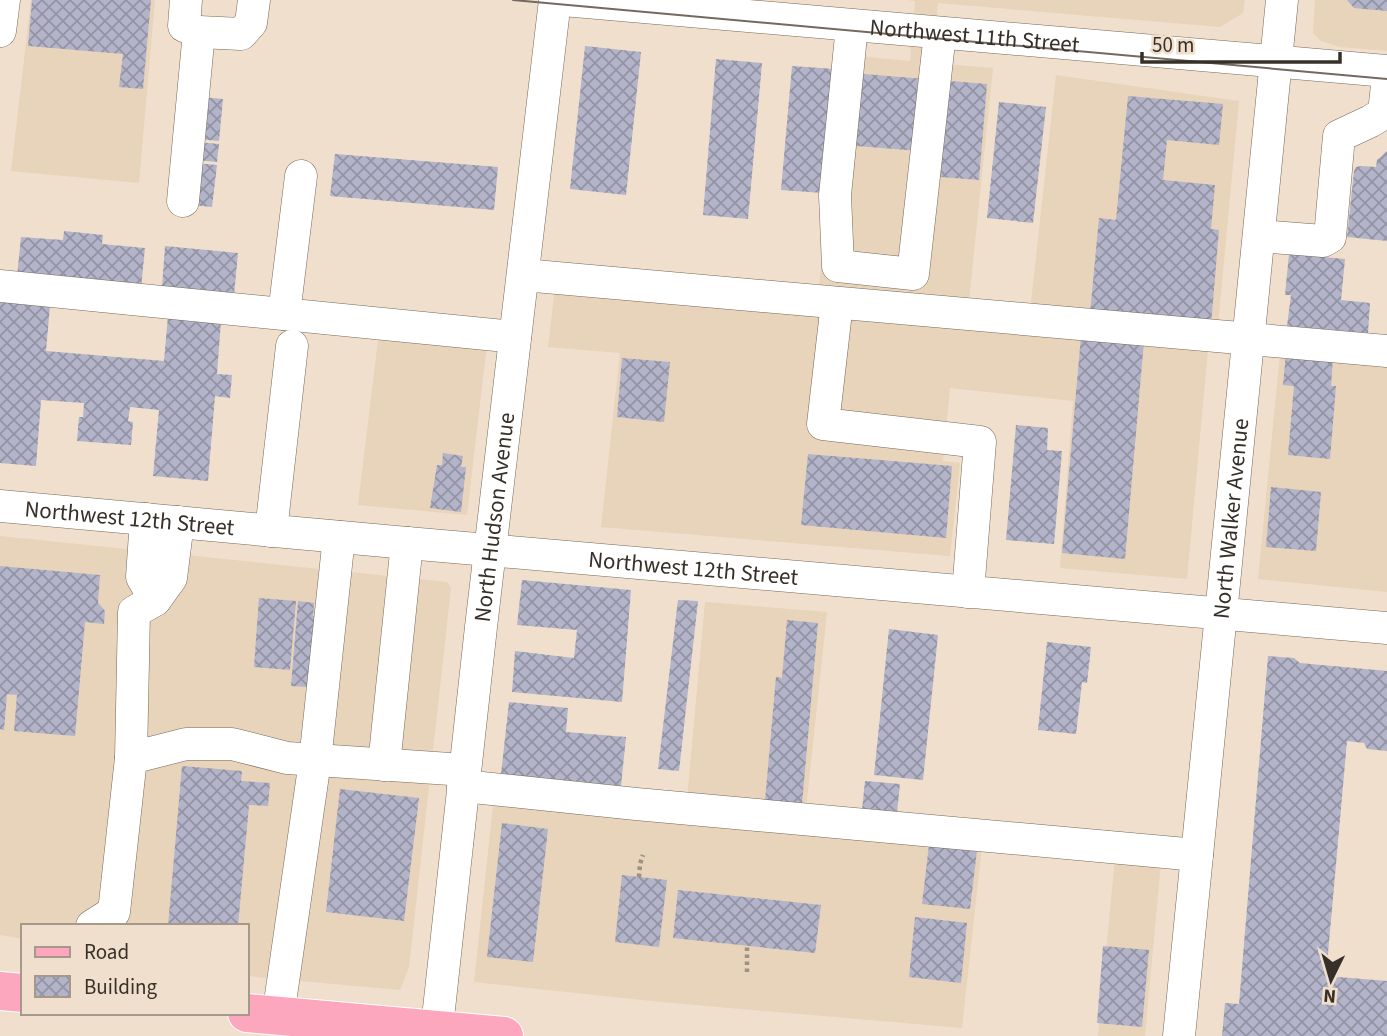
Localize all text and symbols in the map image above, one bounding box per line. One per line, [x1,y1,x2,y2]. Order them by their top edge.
street label: Northwest 11th Street [868,10,1081,61]
scale bar [1142,21,1340,65]
text: 50 m [1152,30,1194,60]
street label: North Hudson Avenue [465,411,523,624]
street label: North Walker Avenue [1204,417,1257,620]
street label: Northwest 12th Street [23,492,236,544]
street label: Northwest 12th Street [587,542,800,593]
legend [21,924,248,1015]
text: Road [84,937,129,967]
north arrow [1296,945,1366,1015]
text: Building [84,972,158,1002]
text: N [1322,981,1337,1009]

